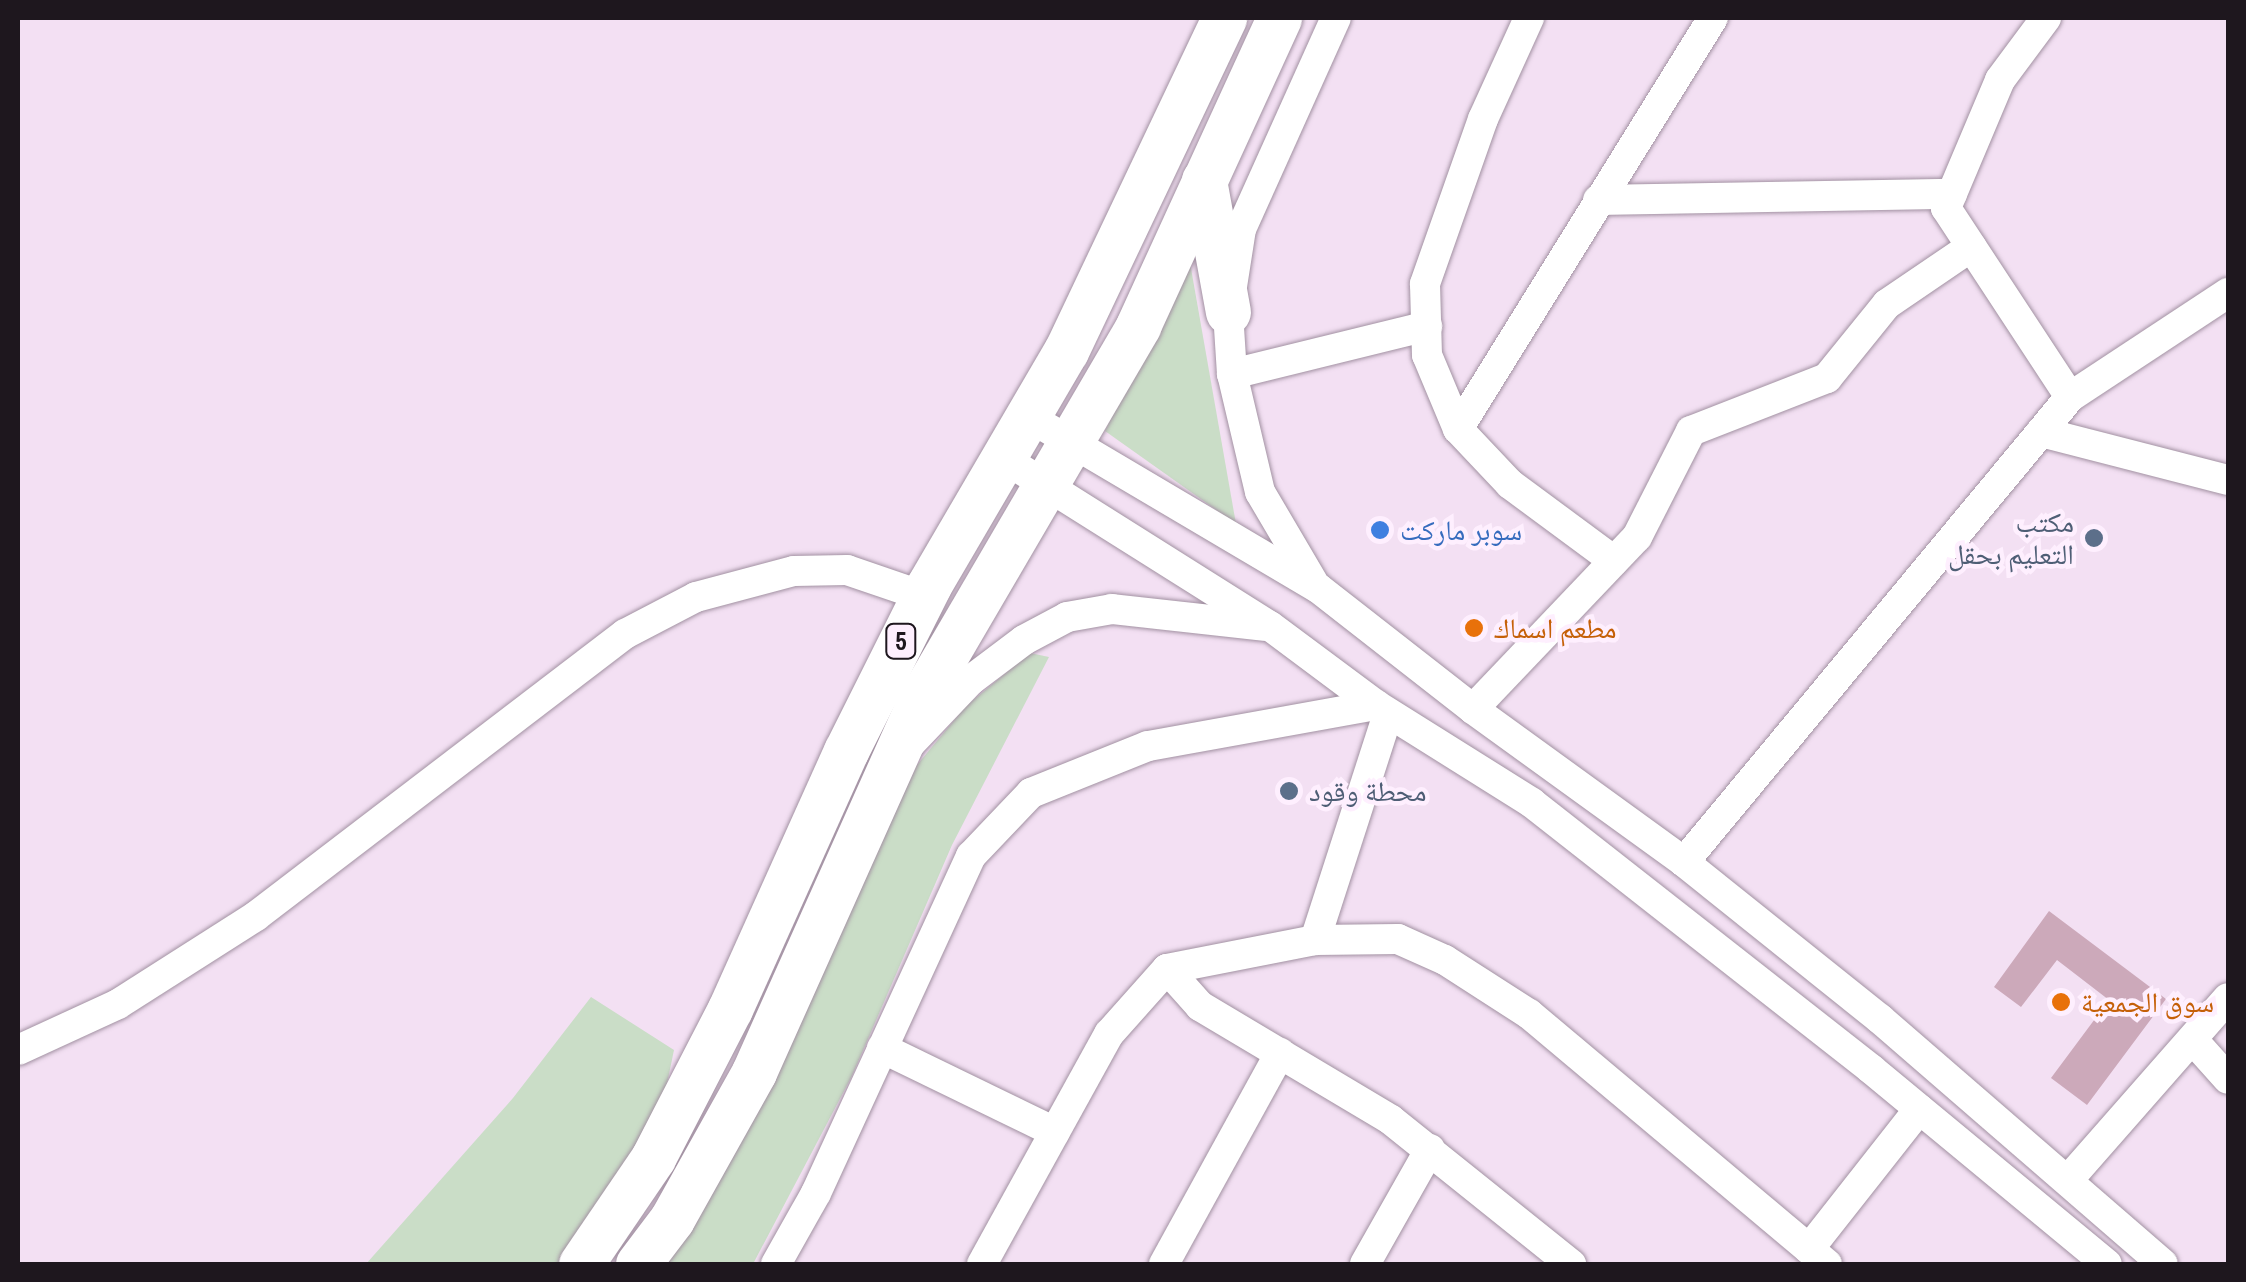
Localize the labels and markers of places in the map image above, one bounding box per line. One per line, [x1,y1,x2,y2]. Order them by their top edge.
place label: مكتب التعليم بحقل [1948,505,2074,571]
place label: سوبر ماركت [1400,513,1522,547]
marker: سوبر ماركت [1369,519,1391,541]
marker: مكتب التعليم بحقل [2083,527,2105,549]
place label: مطعم اسماك [1494,611,1616,645]
marker: مطعم اسماك [1463,617,1485,639]
place label: محطة وقود [1309,774,1427,808]
marker: محطة وقود [1278,780,1300,802]
place label: سوق الجمعية [2081,985,2214,1019]
marker: سوق الجمعية [2050,991,2072,1013]

